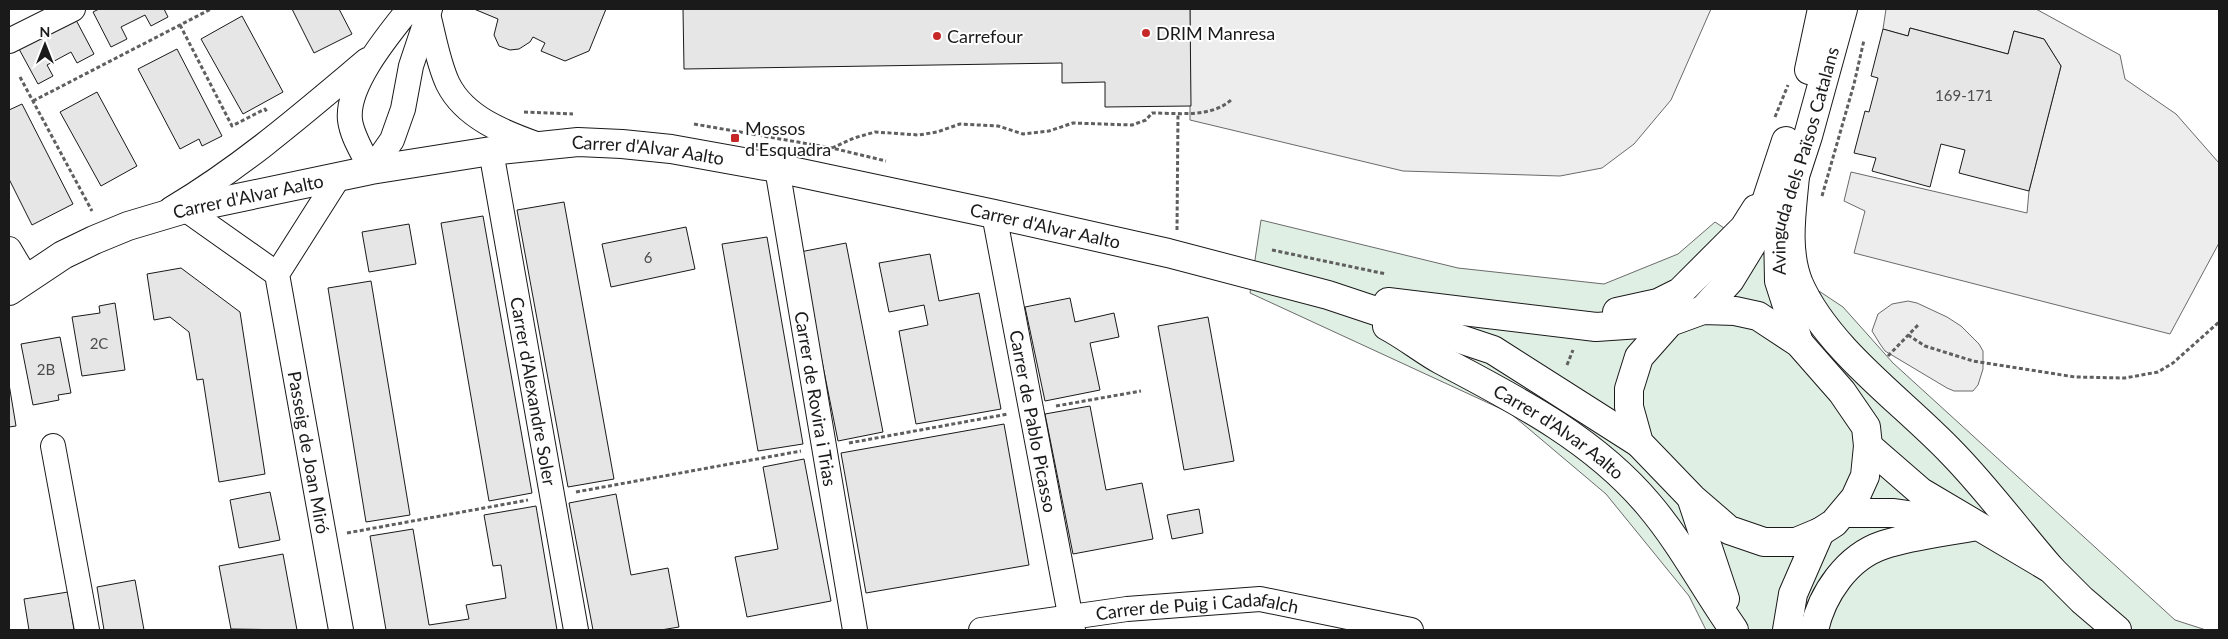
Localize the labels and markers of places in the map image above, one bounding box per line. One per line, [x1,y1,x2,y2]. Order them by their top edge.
place label: DRIM Manresa [1156,22,1275,44]
place label: Carrefour [947,25,1023,47]
marker: DRIM Manresa [1140,27,1152,39]
marker: Carrefour [931,30,943,42]
place label: Mossos d'Esquadra [745,117,831,160]
marker: Mossos d'Esquadra [729,132,741,144]

